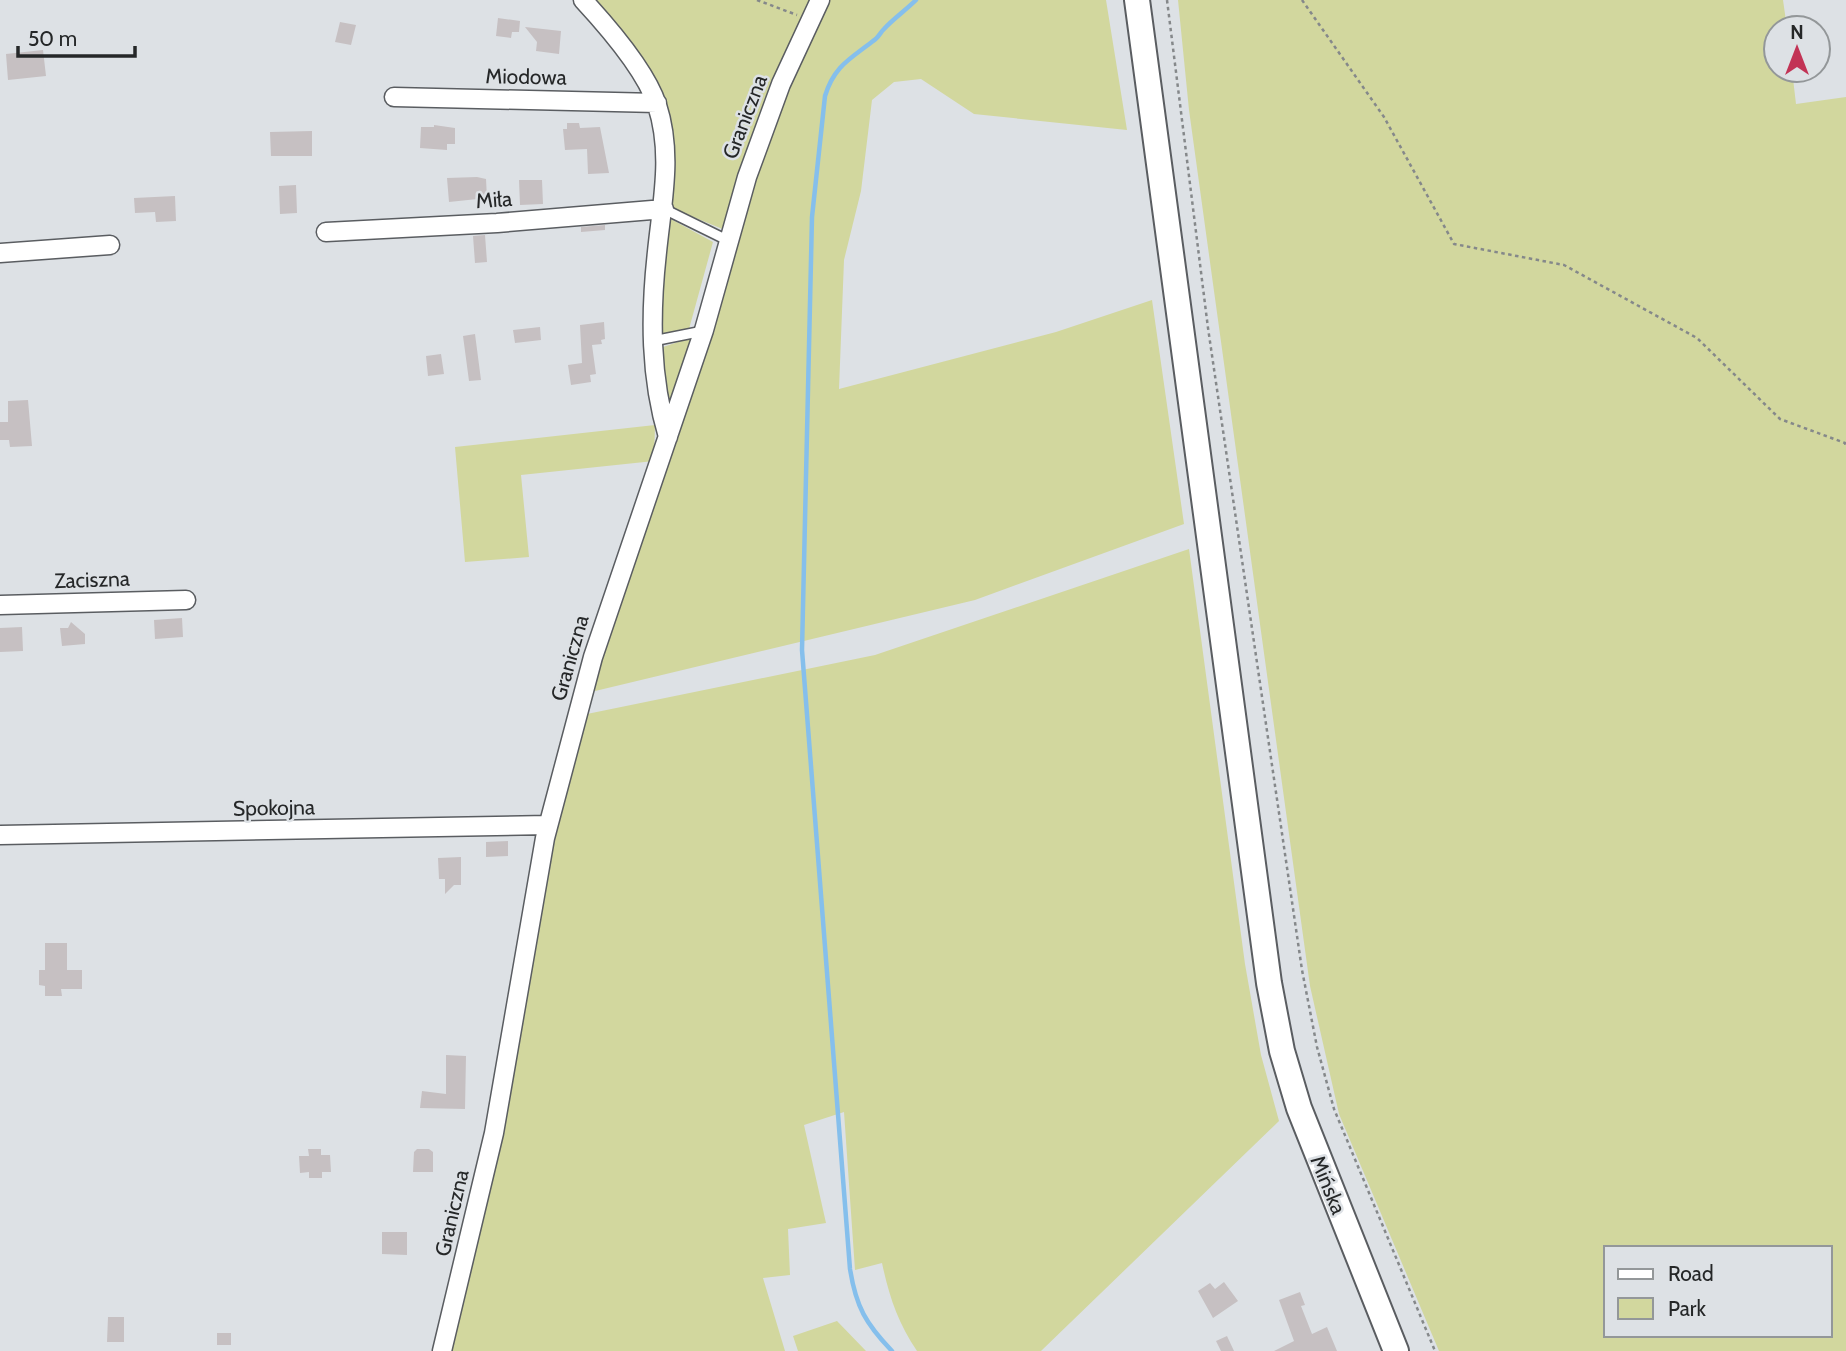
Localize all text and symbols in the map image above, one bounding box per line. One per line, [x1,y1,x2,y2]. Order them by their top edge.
scale bar [18,14,135,58]
north arrow [1762,14,1832,84]
text: N [1790,21,1804,44]
text: 50 m [28,26,77,51]
street label: Miodowa [485,63,567,90]
street label: Graniczna [717,71,772,162]
street label: Miła [475,186,513,213]
street label: Zaciszna [54,566,130,593]
street label: Graniczna [545,612,594,704]
street label: Spokojna [233,794,315,822]
street label: Mińska [1305,1152,1352,1218]
street label: Graniczna [429,1167,474,1259]
legend [1604,1246,1832,1337]
text: Road [1668,1261,1714,1286]
text: Park [1668,1296,1706,1321]

